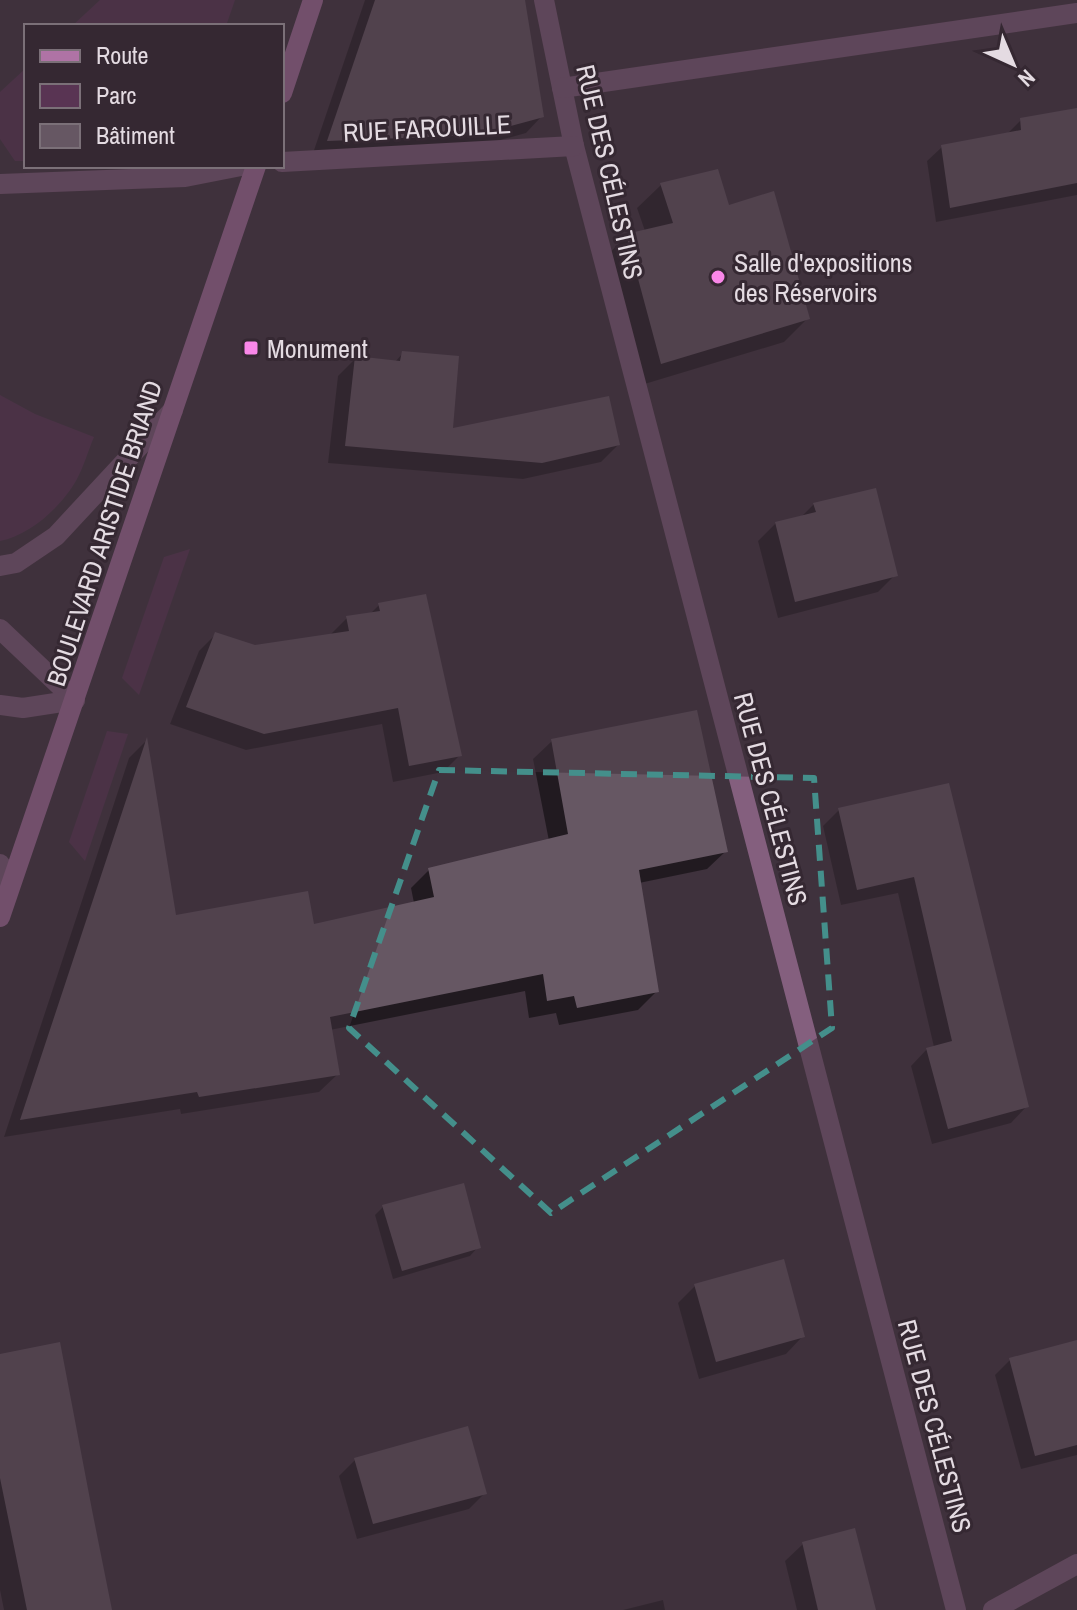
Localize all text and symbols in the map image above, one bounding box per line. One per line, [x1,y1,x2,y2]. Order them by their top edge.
legend [24,24,284,168]
north arrow [973,24,1053,104]
text: Route [96,39,149,71]
street label: RUE DES CÉLESTINS [568,61,652,283]
text: N [1012,63,1042,94]
text: Parc [96,79,137,111]
street label: RUE FAROUILLE [342,106,512,150]
text: Bâtiment [96,119,175,151]
place label: Salle d'expositions des Réservoirs [734,245,912,310]
marker: Salle d'expositions des Réservoirs [709,268,727,286]
place label: Monument [267,331,368,366]
marker: Monument [242,339,260,357]
street label: BOULEVARD ARISTIDE BRIAND [38,376,170,690]
street label: RUE DES CÉLESTINS [726,689,816,909]
street label: RUE DES CÉLESTINS [890,1316,980,1536]

